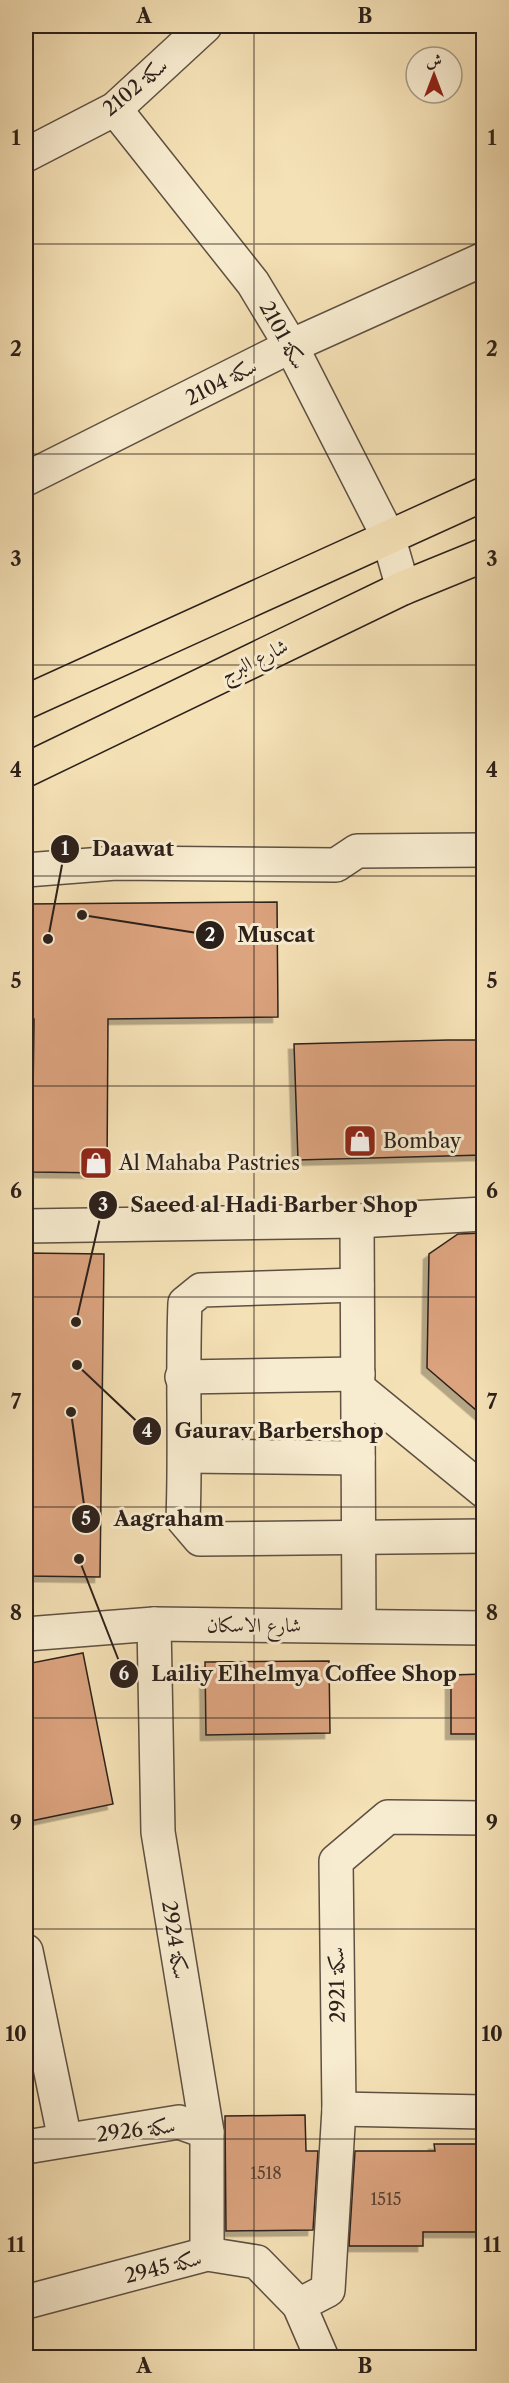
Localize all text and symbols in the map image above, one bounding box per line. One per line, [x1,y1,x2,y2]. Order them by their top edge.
text: A [135,4,152,28]
text: B [358,4,373,28]
north arrow [404,45,464,105]
text: ش [426,50,442,70]
street label: سكة 2102 [98,53,172,121]
text: 1 [12,126,21,150]
text: 1 [488,126,497,150]
street label: سكة 2101 [255,297,311,373]
text: 2 [10,337,22,361]
text: 2 [486,337,498,361]
street label: سكة 2104 [181,354,261,410]
text: 3 [10,547,22,571]
text: 3 [486,547,498,571]
street label: شارع البرج [216,633,294,692]
text: 4 [10,758,22,782]
text: 4 [486,758,498,782]
callout: Daawat [50,829,186,868]
text: Daawat [92,836,175,861]
text: 1 [61,838,69,860]
callout: Muscat [195,915,327,954]
text: Muscat [237,922,315,947]
text: 2 [205,924,215,946]
text: 5 [10,969,22,993]
text: 5 [486,969,498,993]
shop icon: Bombay [342,1123,378,1159]
place label: Bombay [383,1129,462,1153]
shop icon: Al Mahaba Pastries [78,1145,114,1181]
place label: Al Mahaba Pastries [118,1151,300,1175]
text: 6 [10,1179,22,1203]
text: 6 [486,1179,498,1203]
callout: Saeed al Hadi Barber Shop [88,1185,430,1224]
text: Saeed al Hadi Barber Shop [130,1192,418,1217]
text: 3 [98,1194,108,1216]
text: 7 [11,1390,22,1414]
text: 7 [487,1390,498,1414]
callout: Gaurav Barbershop [132,1411,396,1450]
text: Gaurav Barbershop [174,1418,384,1443]
text: 4 [142,1420,152,1442]
callout: Aagraham [71,1499,236,1538]
text: Aagraham [113,1506,224,1531]
text: 5 [81,1508,91,1530]
text: 8 [10,1601,22,1625]
text: 8 [486,1601,498,1625]
street label: شارع الاسكان [207,1613,301,1643]
callout: Lailiy Elhelmya Coffee Shop [109,1654,469,1693]
text: Lailiy Elhelmya Coffee Shop [151,1661,457,1686]
text: 6 [119,1663,130,1685]
text: 9 [10,1811,22,1835]
text: 9 [486,1811,498,1835]
street label: سكة 2924 [157,1899,193,1981]
street label: سكة 2921 [324,1947,350,2023]
text: 10 [5,2022,27,2046]
text: 10 [481,2022,503,2046]
street label: سكة 2926 [95,2113,177,2147]
house number: 1518 [250,2163,282,2183]
house number: 1515 [371,2189,401,2209]
text: 11 [7,2233,25,2257]
text: 11 [483,2233,501,2257]
street label: سكة 2945 [122,2246,204,2288]
text: A [135,2354,152,2378]
text: B [358,2354,373,2378]

